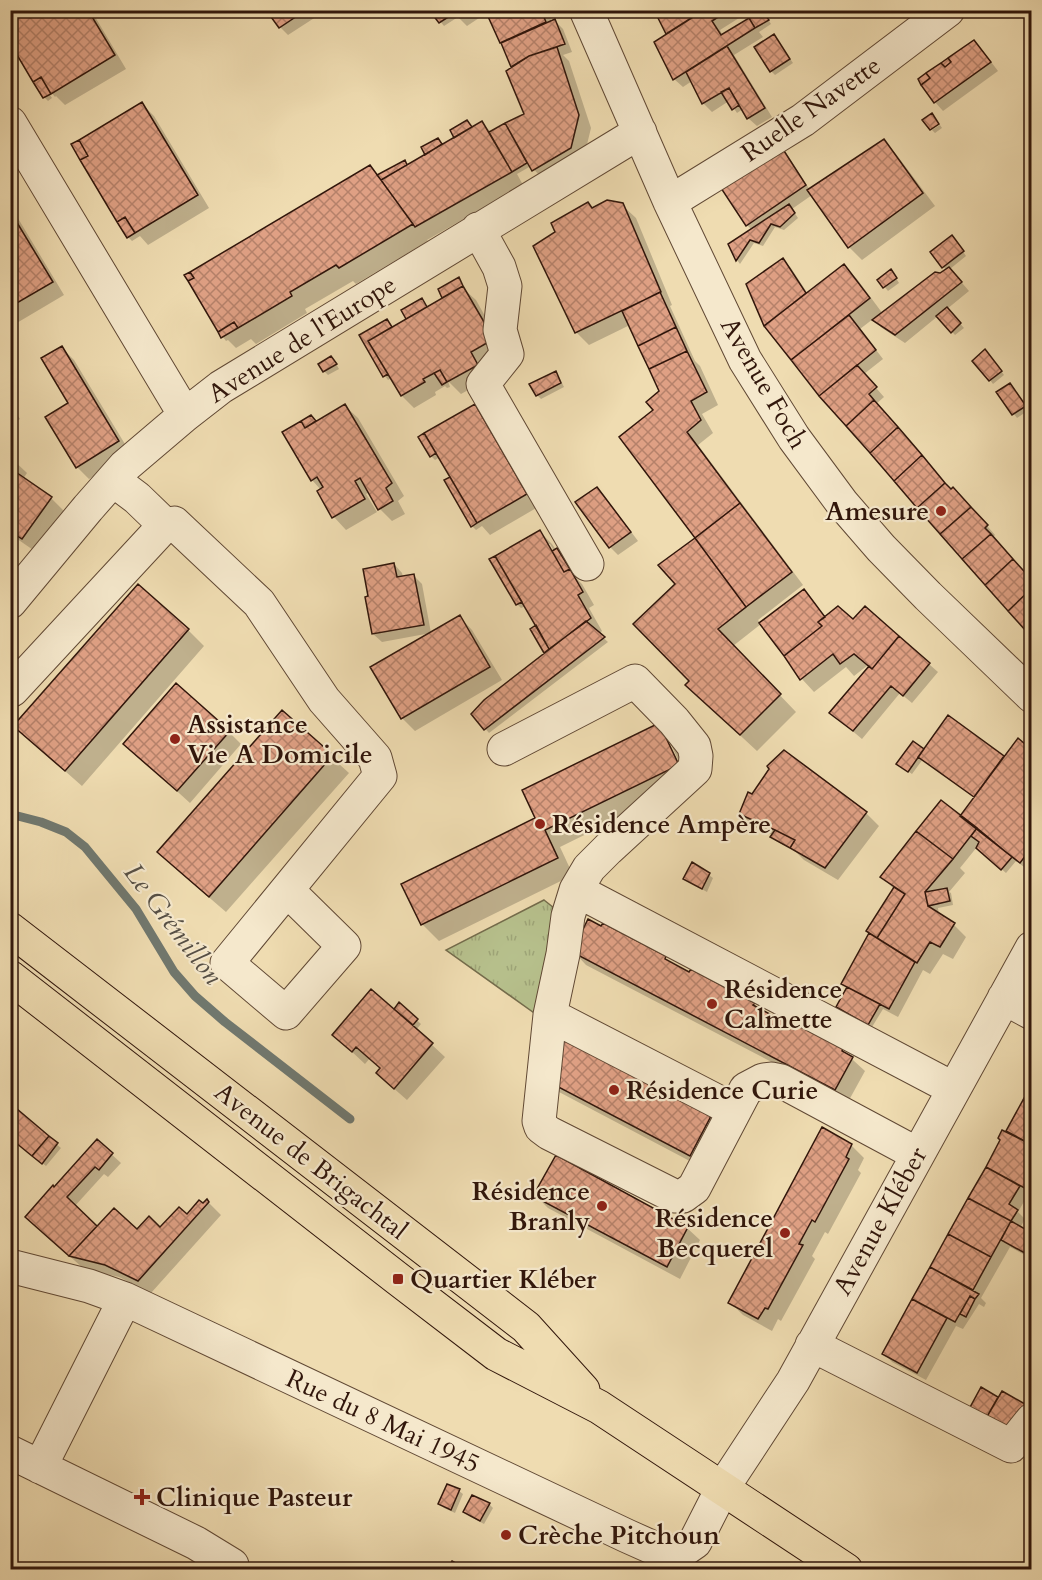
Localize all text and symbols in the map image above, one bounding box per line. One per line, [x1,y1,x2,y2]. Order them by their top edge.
street label: Ruelle Navette [734,48,888,170]
street label: Avenue de l'Europe [201,267,403,411]
street label: Avenue Foch [712,311,816,455]
place label: Amesure [825,494,929,529]
marker: Amesure [934,504,948,518]
place label: Assistance Vie A Domicile [187,707,373,772]
marker: Assistance Vie A Domicile [168,732,182,746]
place label: Résidence Ampère [552,807,771,842]
marker: Résidence Ampère [533,817,547,831]
water label: Le Grémillon [115,856,231,992]
place label: Résidence Calmette [724,972,842,1037]
marker: Résidence Calmette [705,997,719,1011]
place label: Résidence Curie [626,1073,818,1108]
street label: Avenue de Brigachtal [207,1074,415,1248]
marker: Résidence Curie [607,1083,621,1097]
street label: Avenue Kléber [825,1140,935,1301]
place label: Résidence Branly [472,1174,590,1239]
marker: Résidence Branly [595,1199,609,1213]
place label: Résidence Becquerel [655,1201,773,1266]
marker: Résidence Becquerel [778,1226,792,1240]
place label: Quartier Kléber [410,1262,597,1297]
marker: Quartier Kléber [391,1272,405,1286]
street label: Rue du 8 Mai 1945 [281,1361,485,1481]
place label: Clinique Pasteur [156,1480,353,1515]
marker: Clinique Pasteur [133,1488,151,1506]
place label: Crèche Pitchoun [518,1518,720,1553]
marker: Crèche Pitchoun [499,1528,513,1542]

